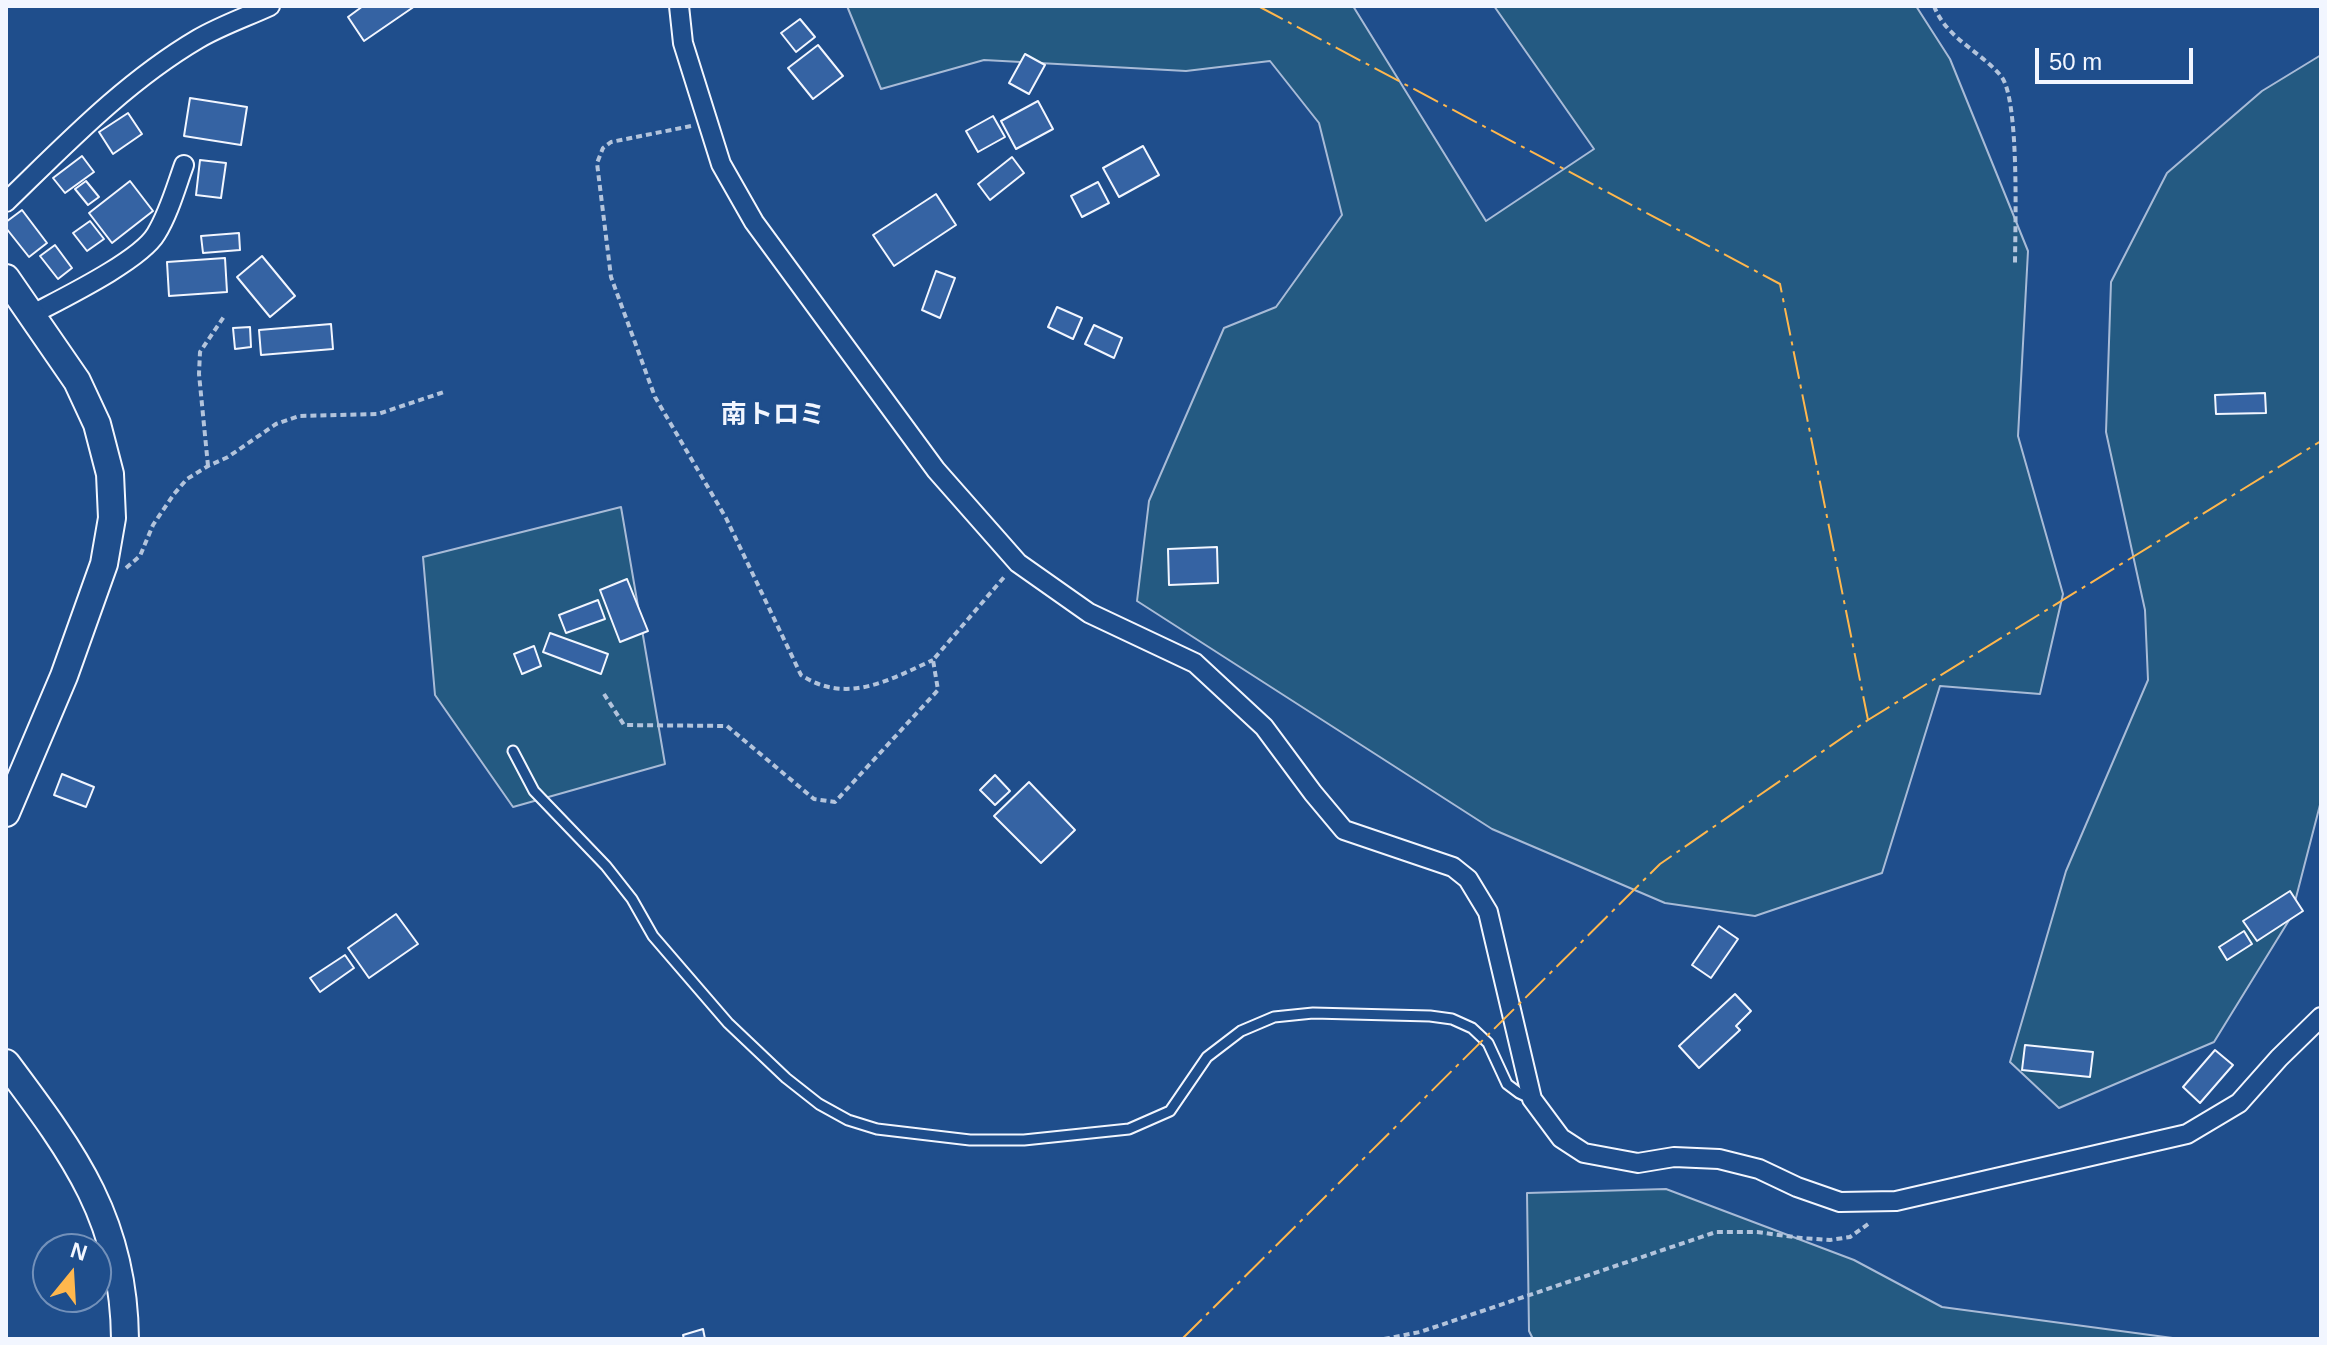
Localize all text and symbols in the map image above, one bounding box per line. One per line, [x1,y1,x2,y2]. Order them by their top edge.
scale bar [2039,32,2197,82]
text: 50 m [2049,48,2102,75]
district label: 南トロミ [721,400,825,432]
north arrow [32,1233,112,1313]
text: N [68,1237,90,1266]

